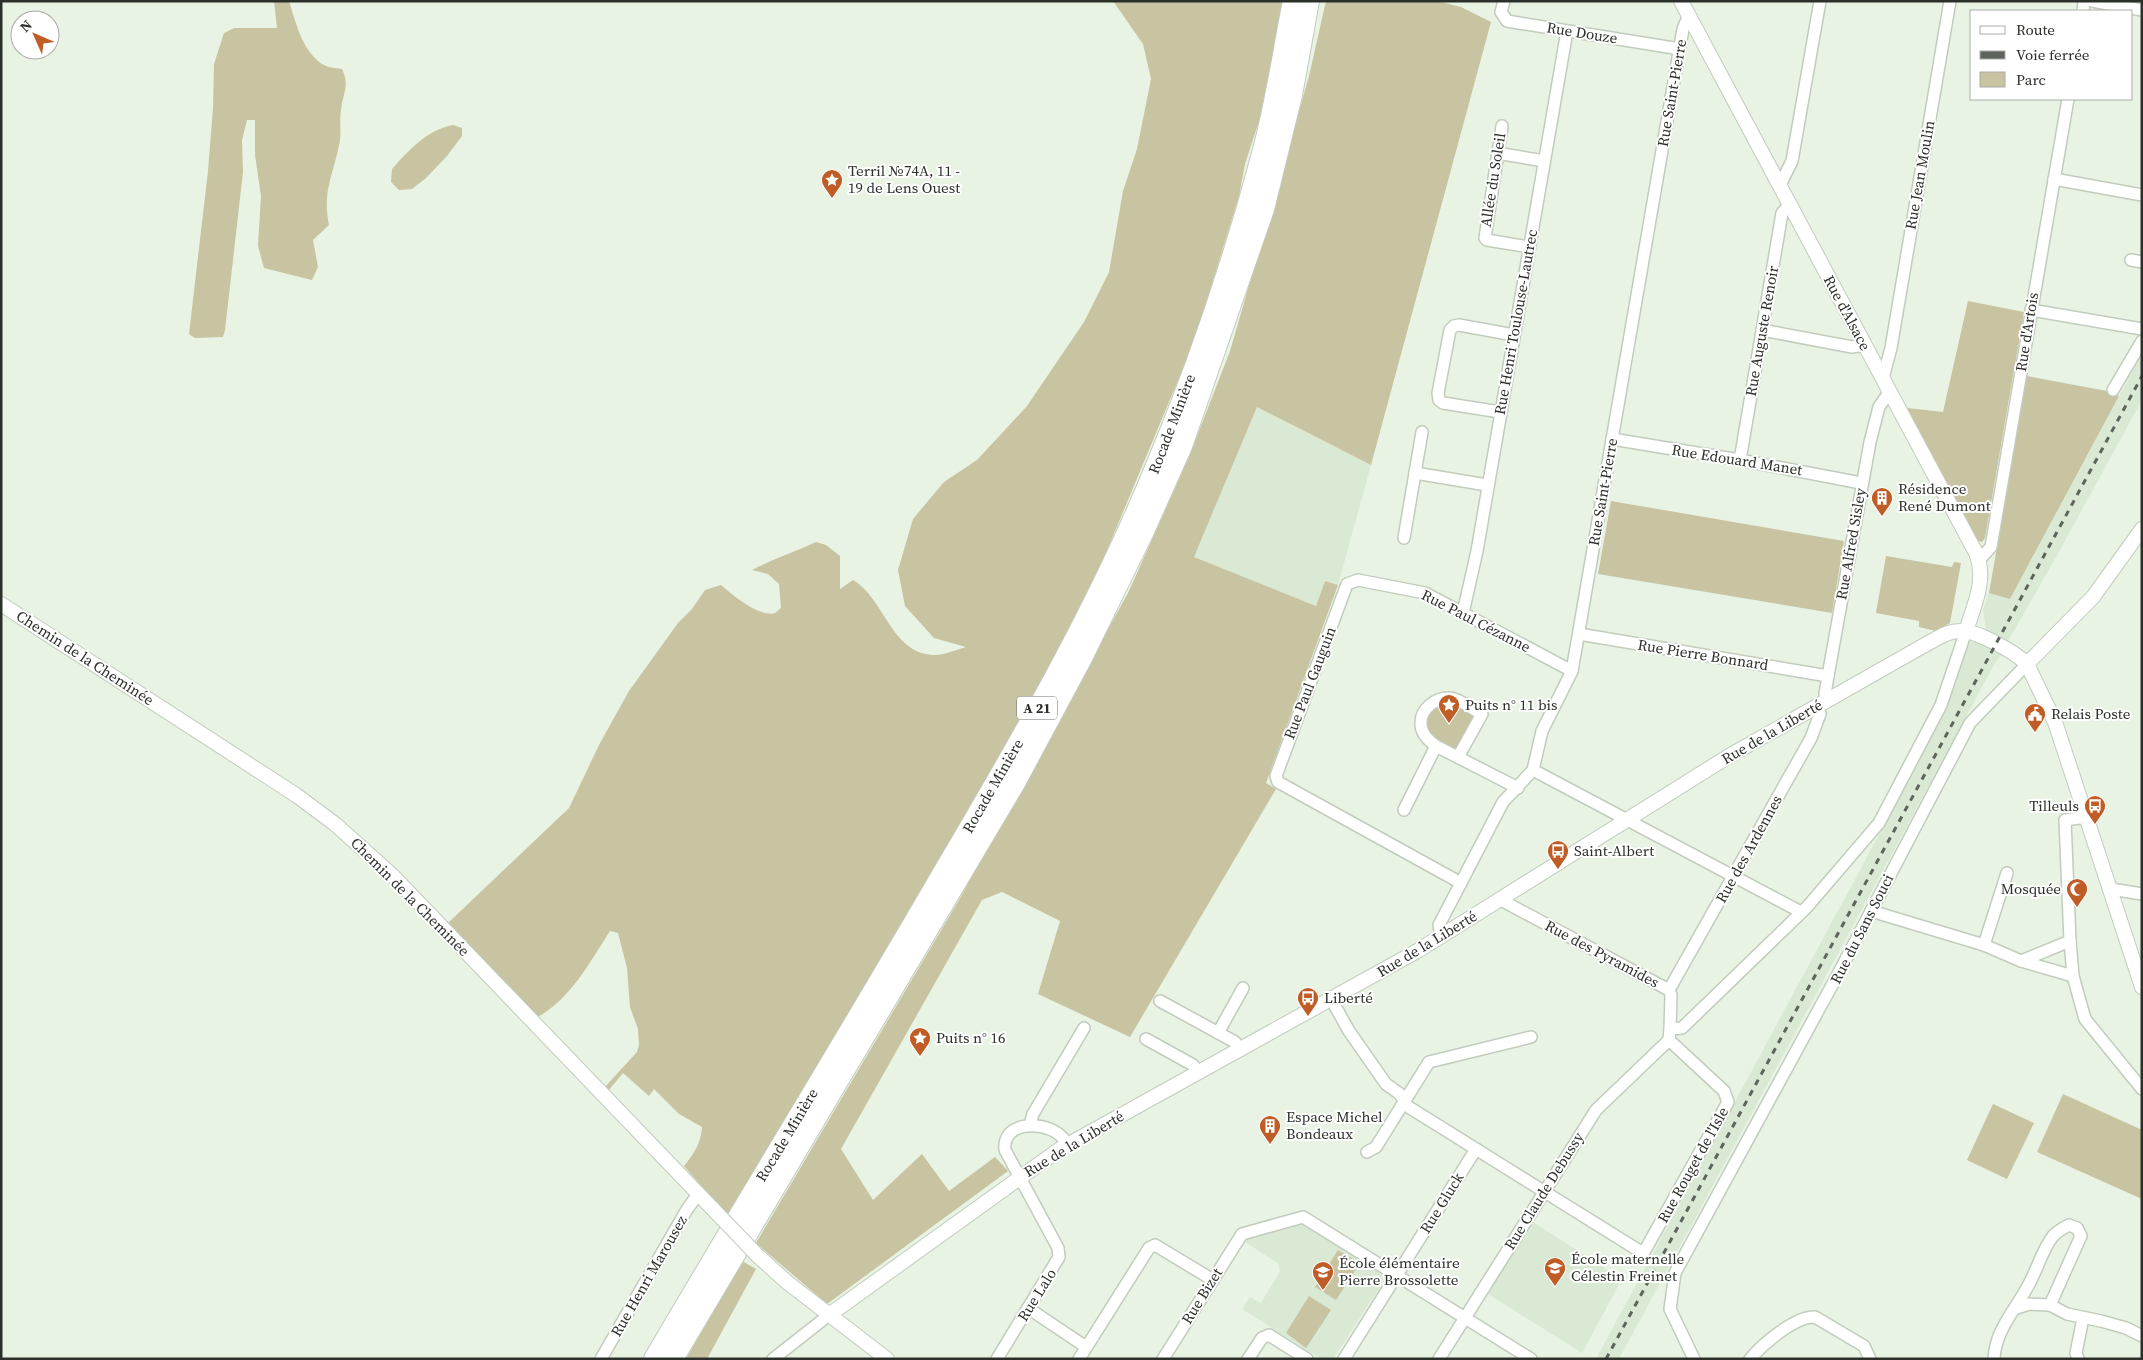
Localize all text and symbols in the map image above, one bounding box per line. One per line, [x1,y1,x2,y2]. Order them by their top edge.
north arrow [10,10,60,60]
legend [1970,10,2133,100]
text: N [15,15,36,36]
street label: Rue Douze [1545,17,1619,49]
text: Route [2016,19,2055,40]
street label: Rue Saint-Pierre [1652,37,1691,148]
text: Voie ferrée [2016,44,2090,65]
text: Parc [2016,69,2046,90]
street label: Rue Jean Moulin [1900,119,1939,231]
street label: Allée du Soleil [1475,131,1510,229]
place label: Terril №74A, 11 - 19 de Lens Ouest [848,160,960,198]
place icon: Terril №74A, 11 - 19 de Lens Ouest [820,168,844,199]
street label: Rue Henri Toulouse-Lautrec [1489,227,1542,416]
street label: Rue Auguste Renoir [1740,263,1783,398]
street label: Rue d'Alsace [1819,271,1876,354]
street label: Rue d'Artois [2010,291,2043,373]
street label: Rocade Minière [1143,370,1200,477]
street label: Rue Saint-Pierre [1583,436,1622,547]
street label: Rue Edouard Manet [1670,439,1804,480]
place label: Résidence René Dumont [1898,478,1991,516]
street label: Rue Alfred Sisley [1830,486,1871,601]
building icon: Résidence René Dumont [1870,486,1894,517]
street label: Rue Paul Cézanne [1418,584,1535,657]
street label: Chemin de la Cheminée [12,605,159,710]
street label: Rue Paul Gauguin [1278,623,1341,742]
street label: Rue Pierre Bonnard [1636,634,1771,675]
place icon: Puits n° 11 bis [1437,693,1461,724]
place label: Puits n° 11 bis [1465,694,1558,715]
street label: Rue de la Liberté [1717,694,1826,769]
road number: A 21 [1017,696,1057,720]
public building icon: Relais Poste [2023,702,2047,733]
place label: Relais Poste [2051,703,2131,724]
street label: Rocade Minière [957,735,1028,837]
street label: Rue des Ardennes [1710,791,1787,906]
bus stop icon: Tilleuls [2083,794,2107,825]
place label: Tilleuls [2029,795,2079,816]
street label: Chemin de la Cheminée [346,833,475,961]
bus stop icon: Saint-Albert [1546,839,1570,870]
place label: Saint-Albert [1574,840,1654,861]
street label: Rue du Sans Souci [1825,870,1898,987]
mosque icon: Mosquée [2065,877,2089,908]
place label: Mosquée [2001,878,2061,899]
street label: Rue de la Liberté [1373,905,1481,982]
street label: Rue des Pyramides [1541,915,1663,993]
bus stop icon: Liberté [1296,986,1320,1017]
place label: Liberté [1324,987,1373,1008]
place icon: Puits n° 16 [908,1026,932,1057]
place label: Puits n° 16 [936,1027,1005,1048]
street label: Rocade Minière [750,1084,823,1185]
street label: Rue Rouget de l'Isle [1652,1103,1733,1227]
street label: Rue de la Liberté [1020,1105,1128,1182]
place label: Espace Michel Bondeaux [1286,1106,1383,1144]
building icon: Espace Michel Bondeaux [1258,1114,1282,1145]
street label: Rue Claude Debussy [1499,1128,1588,1254]
street label: Rue Gluck [1415,1168,1469,1237]
street label: Rue Henri Marousez [605,1211,692,1340]
place label: École maternelle Célestin Freinet [1571,1248,1685,1286]
place label: École élémentaire Pierre Brossolette [1339,1252,1460,1290]
school or university icon: École maternelle Célestin Freinet [1543,1256,1567,1287]
school or university icon: École élémentaire Pierre Brossolette [1311,1260,1335,1291]
street label: Rue Lalo [1012,1264,1061,1325]
street label: Rue Bizet [1176,1264,1227,1328]

